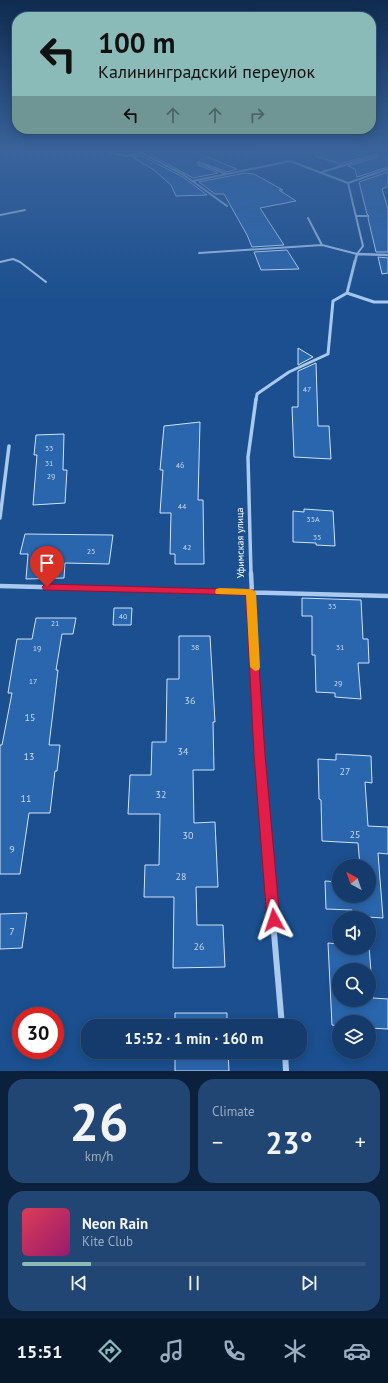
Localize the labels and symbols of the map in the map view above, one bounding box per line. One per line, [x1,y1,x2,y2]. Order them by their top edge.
house number: 47 [303,384,311,394]
house number: 33 [45,443,53,453]
house number: 31 [45,458,53,468]
house number: 46 [176,460,184,470]
house number: 29 [47,471,55,481]
house number: 44 [178,501,187,511]
street label: Уфимская улица [233,508,247,578]
house number: 35А [306,514,320,524]
house number: 35 [313,532,321,542]
house number: 42 [183,542,191,552]
pin [30,546,64,587]
house number: 25 [87,546,95,556]
house number: 33 [328,601,336,611]
house number: 40 [119,611,128,621]
house number: 21 [51,618,59,628]
house number: 38 [191,642,199,652]
house number: 31 [336,642,344,652]
house number: 19 [33,643,41,653]
house number: 17 [29,676,37,686]
house number: 29 [334,678,342,688]
house number: 36 [185,694,195,707]
house number: 15 [25,711,35,724]
house number: 34 [178,745,189,758]
house number: 13 [24,750,34,763]
house number: 27 [340,765,350,778]
house number: 32 [156,788,166,801]
house number: 11 [21,792,31,805]
house number: 25 [350,828,360,841]
house number: 30 [183,829,194,842]
house number: 9 [9,843,15,856]
north arrow [332,859,376,903]
house number: 28 [176,870,186,883]
position arrow [253,899,295,941]
house number: 7 [9,925,15,938]
house number: 26 [194,940,204,953]
speed limit sign: 30 [12,1007,64,1059]

